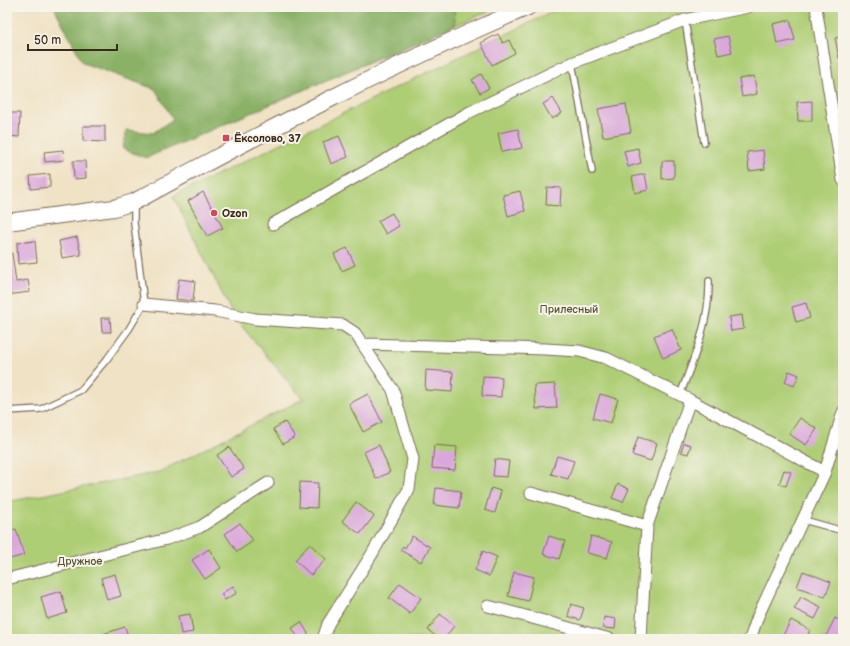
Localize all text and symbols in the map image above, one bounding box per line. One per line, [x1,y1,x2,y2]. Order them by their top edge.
scale bar [28,26,117,52]
text: 50 m [34,33,61,48]
place label: Ёксолово, 37 [234,132,301,145]
marker: Ёксолово, 37 [221,133,231,143]
place label: Ozon [222,207,248,220]
marker: Ozon [209,208,219,218]
park label: Прилесный [540,303,598,316]
park label: Дружное [58,555,102,568]

